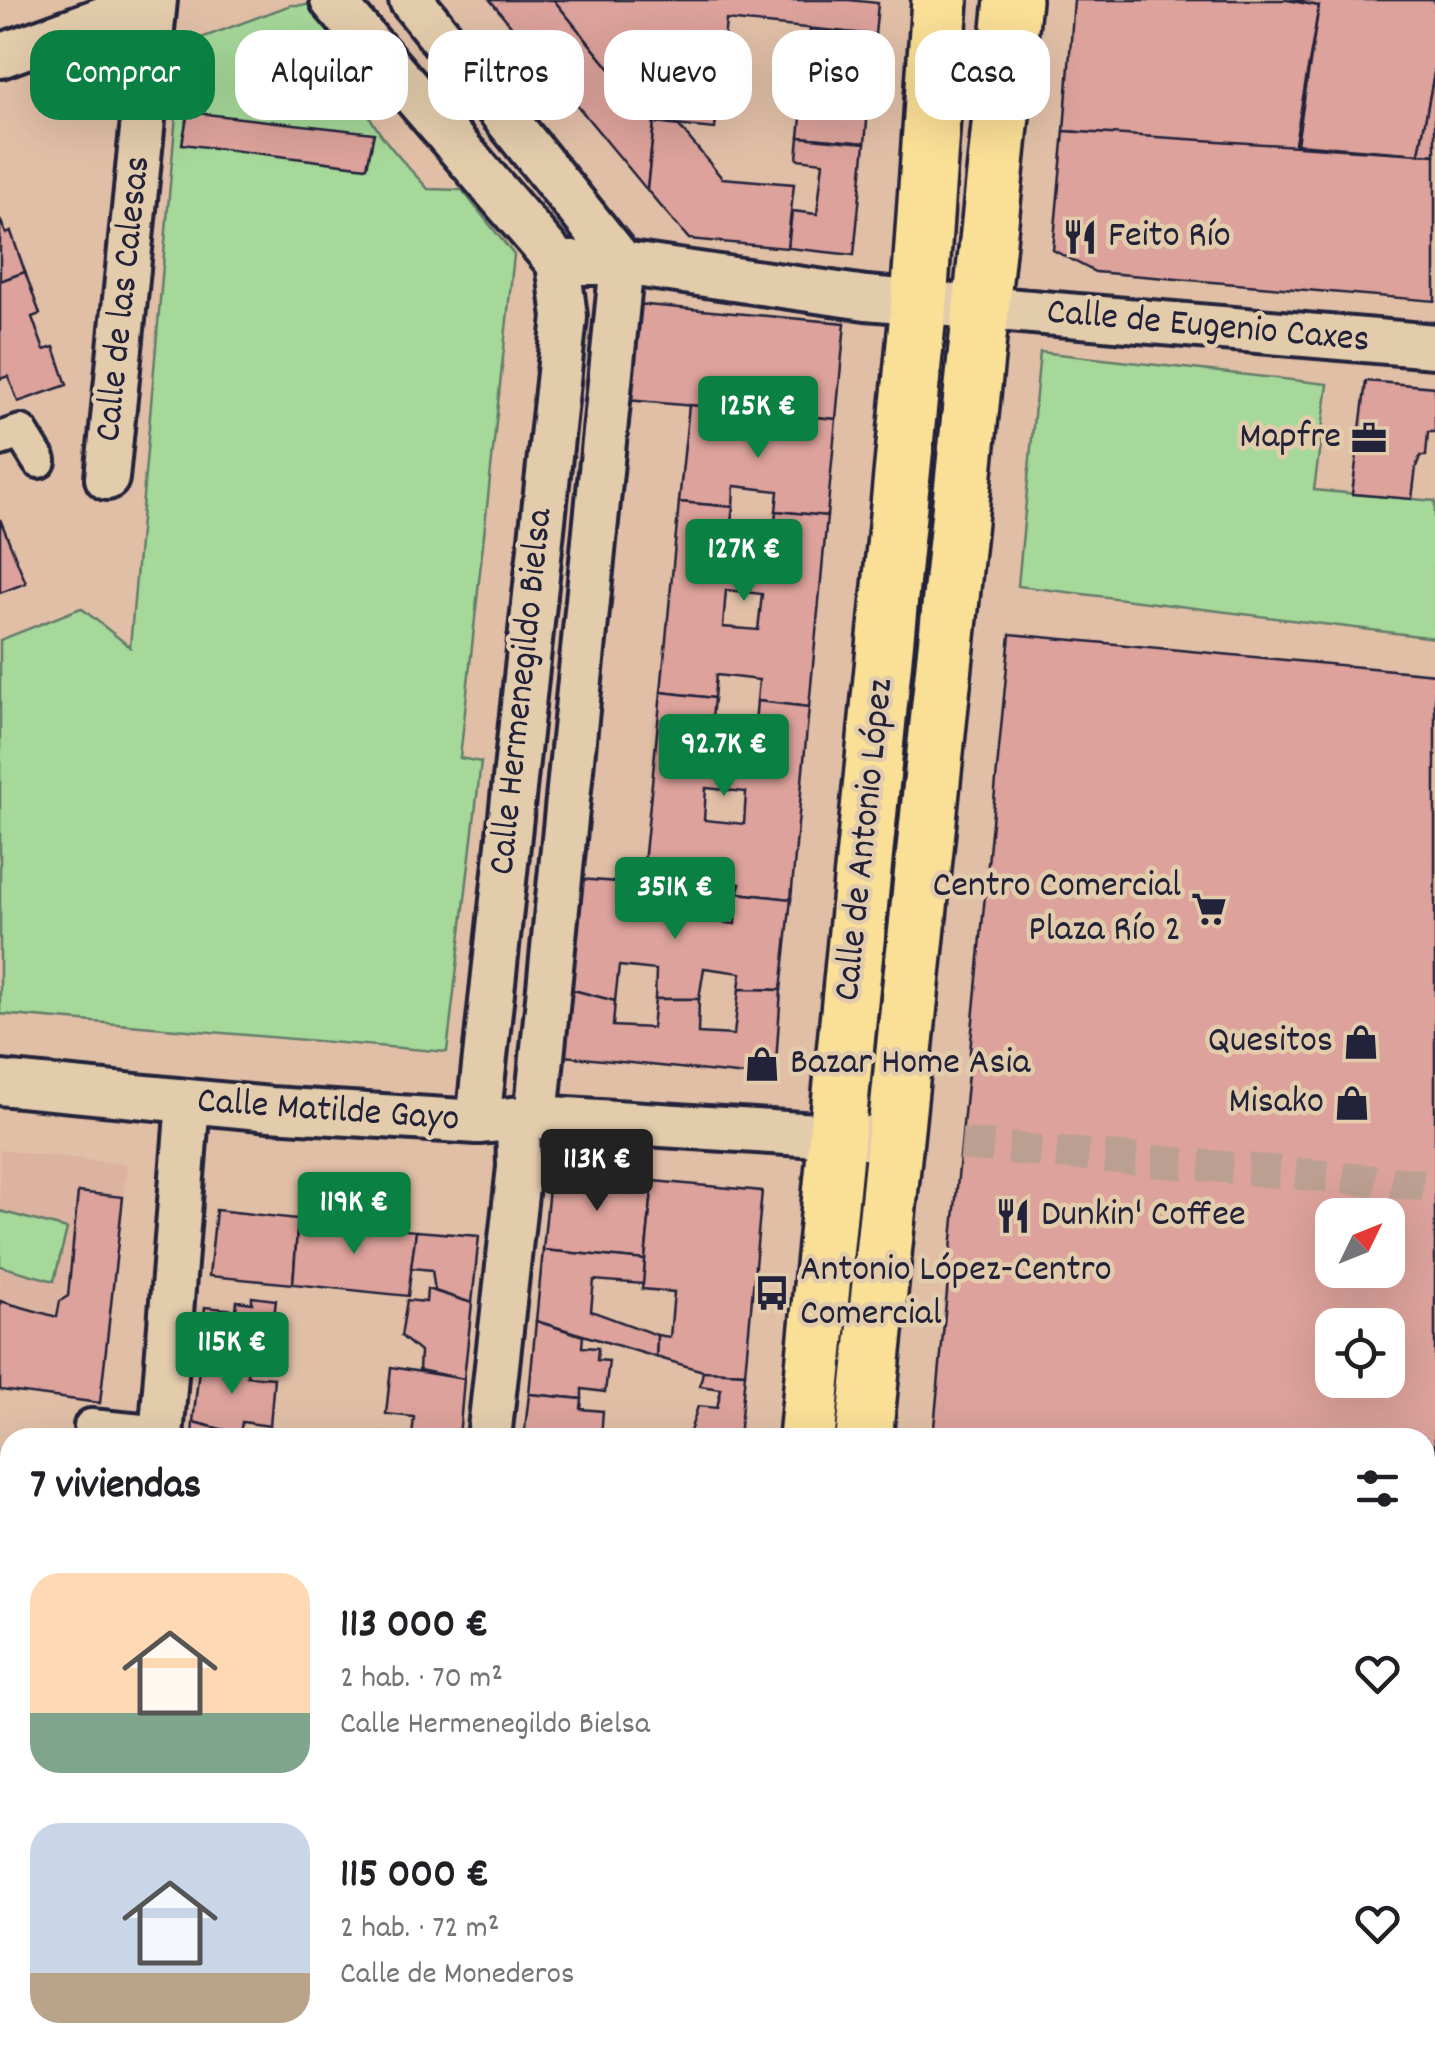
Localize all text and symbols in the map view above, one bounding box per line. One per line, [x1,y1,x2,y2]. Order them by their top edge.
chip: Comprar [30,30,215,120]
chip: Alquilar [235,30,408,120]
chip: Filtros [428,30,584,120]
chip: Nuevo [604,30,752,120]
chip: Piso [772,30,895,120]
chip: Casa [915,30,1050,120]
street label: Calle de las Calesas [83,153,167,445]
place label: Feito Río [1108,210,1231,265]
restaurant icon: Feito Río [1061,218,1099,256]
street label: Calle de Eugenio Caxes [1044,286,1372,370]
pin: 125K € [677,376,839,461]
text: 125K € [720,385,796,431]
place label: Mapfre [1239,411,1341,466]
office icon: Mapfre [1350,419,1388,457]
street label: Calle Hermenegildo Bielsa [476,505,570,878]
pin: 127K € [663,519,825,604]
text: 127K € [707,528,781,574]
street label: Calle de Antonio López [822,676,910,1004]
pin: 92.7K € [632,714,816,799]
text: 92.7K € [681,723,767,769]
pin: 351K € [594,857,756,942]
place label: Centro Comercial Plaza Río 2 [933,860,1181,959]
text: 351K € [637,866,713,912]
supermarket icon: Centro Comercial Plaza Río 2 [1190,890,1228,928]
place label: Quesitos [1208,1015,1333,1070]
shop icon: Quesitos [1342,1023,1380,1061]
place label: Bazar Home Asia [790,1037,1031,1092]
shop icon: Bazar Home Asia [743,1045,781,1083]
street label: Calle Matilde Gayo [195,1075,461,1149]
place label: Misako [1228,1076,1324,1131]
shop icon: Misako [1333,1084,1371,1122]
pin: 113K € [516,1129,678,1214]
text: 113K € [563,1138,631,1184]
pin: 119K € [273,1172,435,1257]
text: 119K € [320,1181,388,1227]
place label: Dunkin' Coffee [1041,1189,1246,1244]
restaurant icon: Dunkin' Coffee [994,1197,1032,1235]
north arrow [1315,1198,1405,1288]
map controls [1315,1198,1405,1398]
place label: Antonio López-Centro Comercial [800,1244,1112,1343]
bus stop icon: Antonio López-Centro Comercial [753,1274,791,1312]
button: locate [1315,1308,1405,1398]
pin: 115K € [151,1312,313,1397]
text: 115K € [198,1321,266,1367]
text: 7 viviendas [30,1458,201,1518]
icon: filters [1350,1461,1405,1516]
text: 113 000 € [340,1597,488,1657]
icon: home [110,1613,230,1733]
icon: heart [1350,1646,1405,1701]
text: 2 hab. · 70 m² [340,1657,503,1703]
text: Calle Hermenegildo Bielsa [340,1703,650,1749]
text: 115 000 € [340,1847,489,1907]
icon: home [110,1863,230,1983]
icon: heart [1350,1896,1405,1951]
text: 2 hab. · 72 m² [340,1907,499,1953]
text: Calle de Monederos [340,1953,574,1999]

